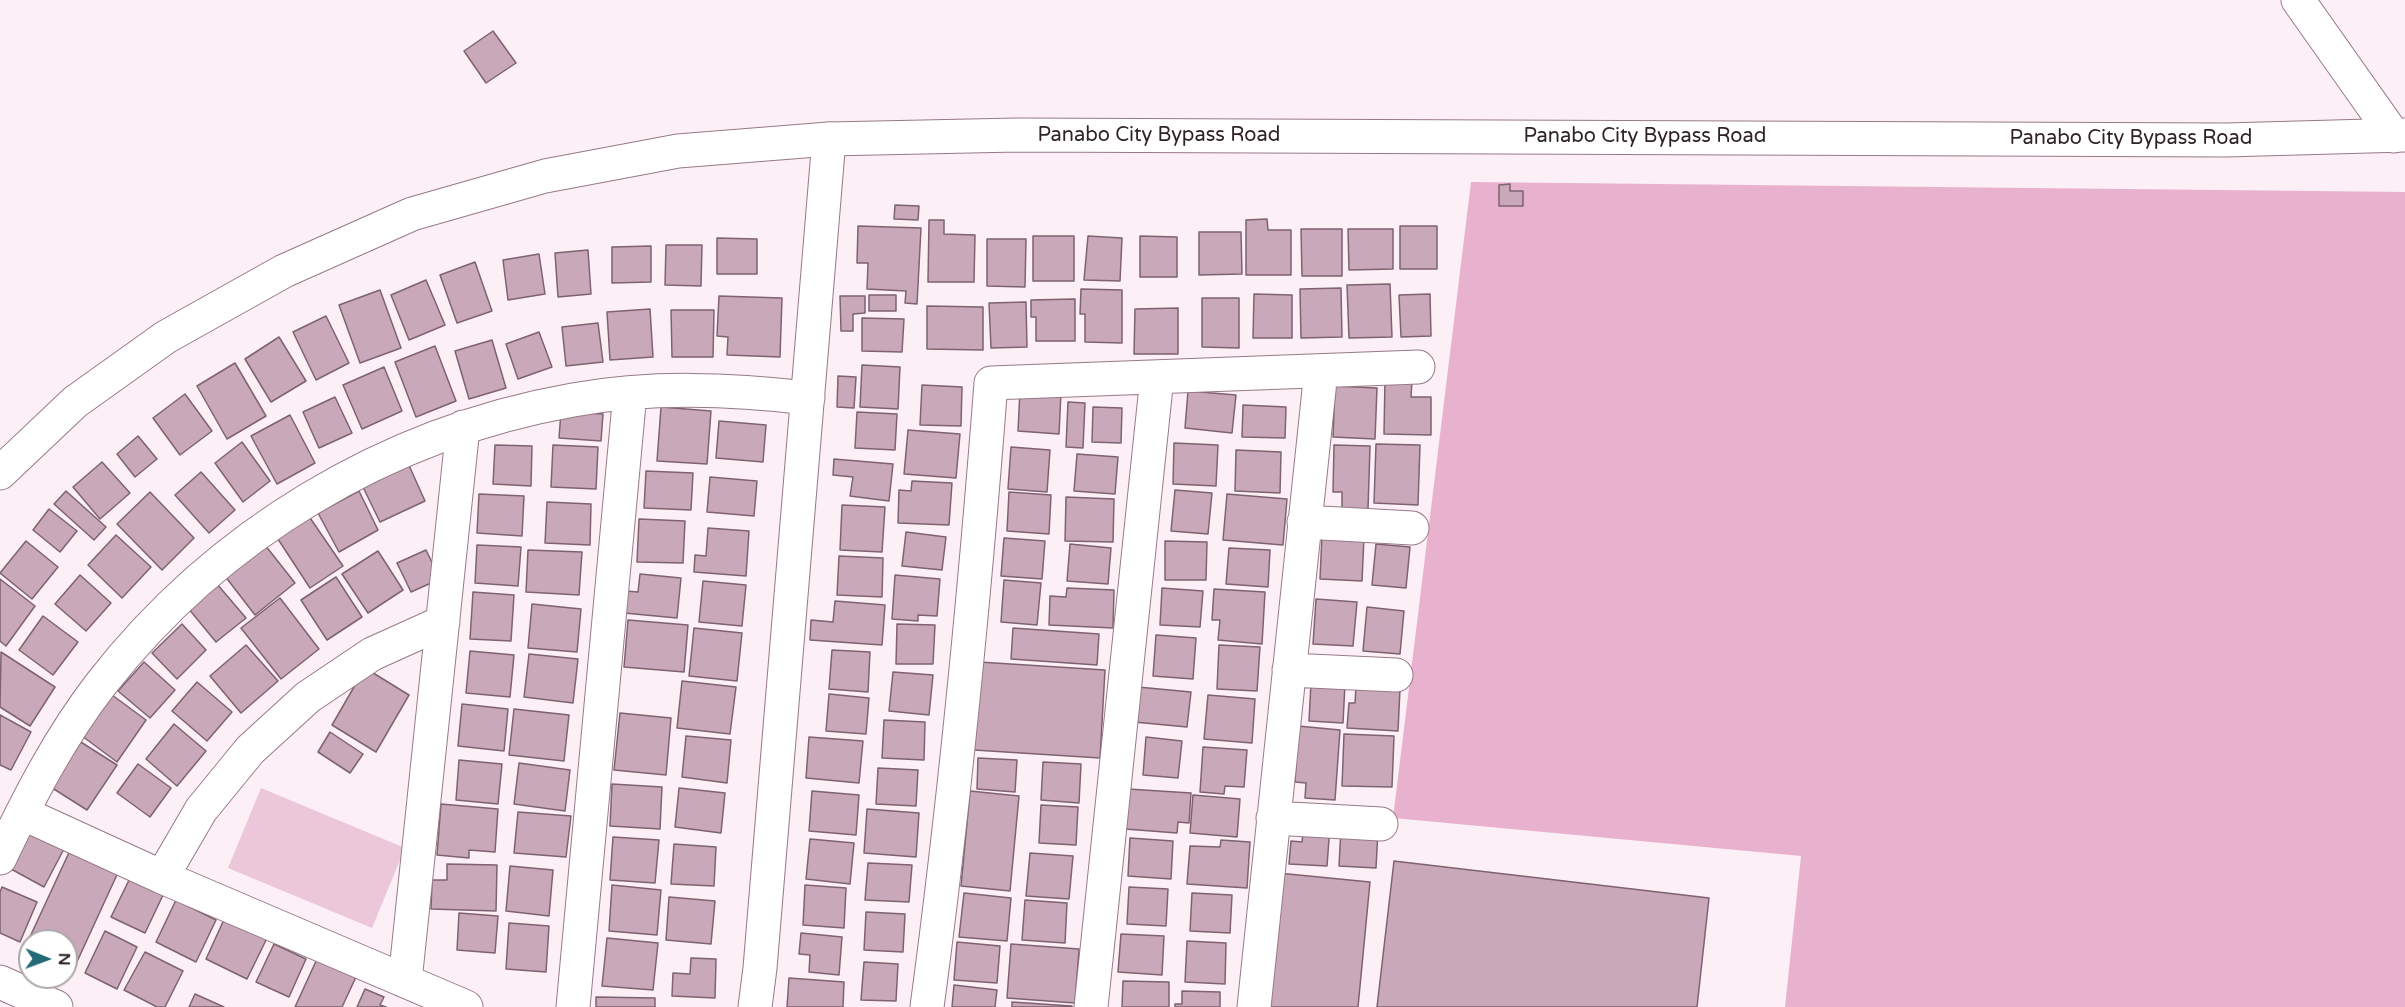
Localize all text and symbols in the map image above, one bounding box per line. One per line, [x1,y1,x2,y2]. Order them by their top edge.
street label: Panabo City Bypass Road [1038,124,1280,148]
street label: Panabo City Bypass Road [1524,125,1766,149]
street label: Panabo City Bypass Road [2010,127,2252,151]
north arrow [18,929,78,989]
text: N [54,953,74,966]

